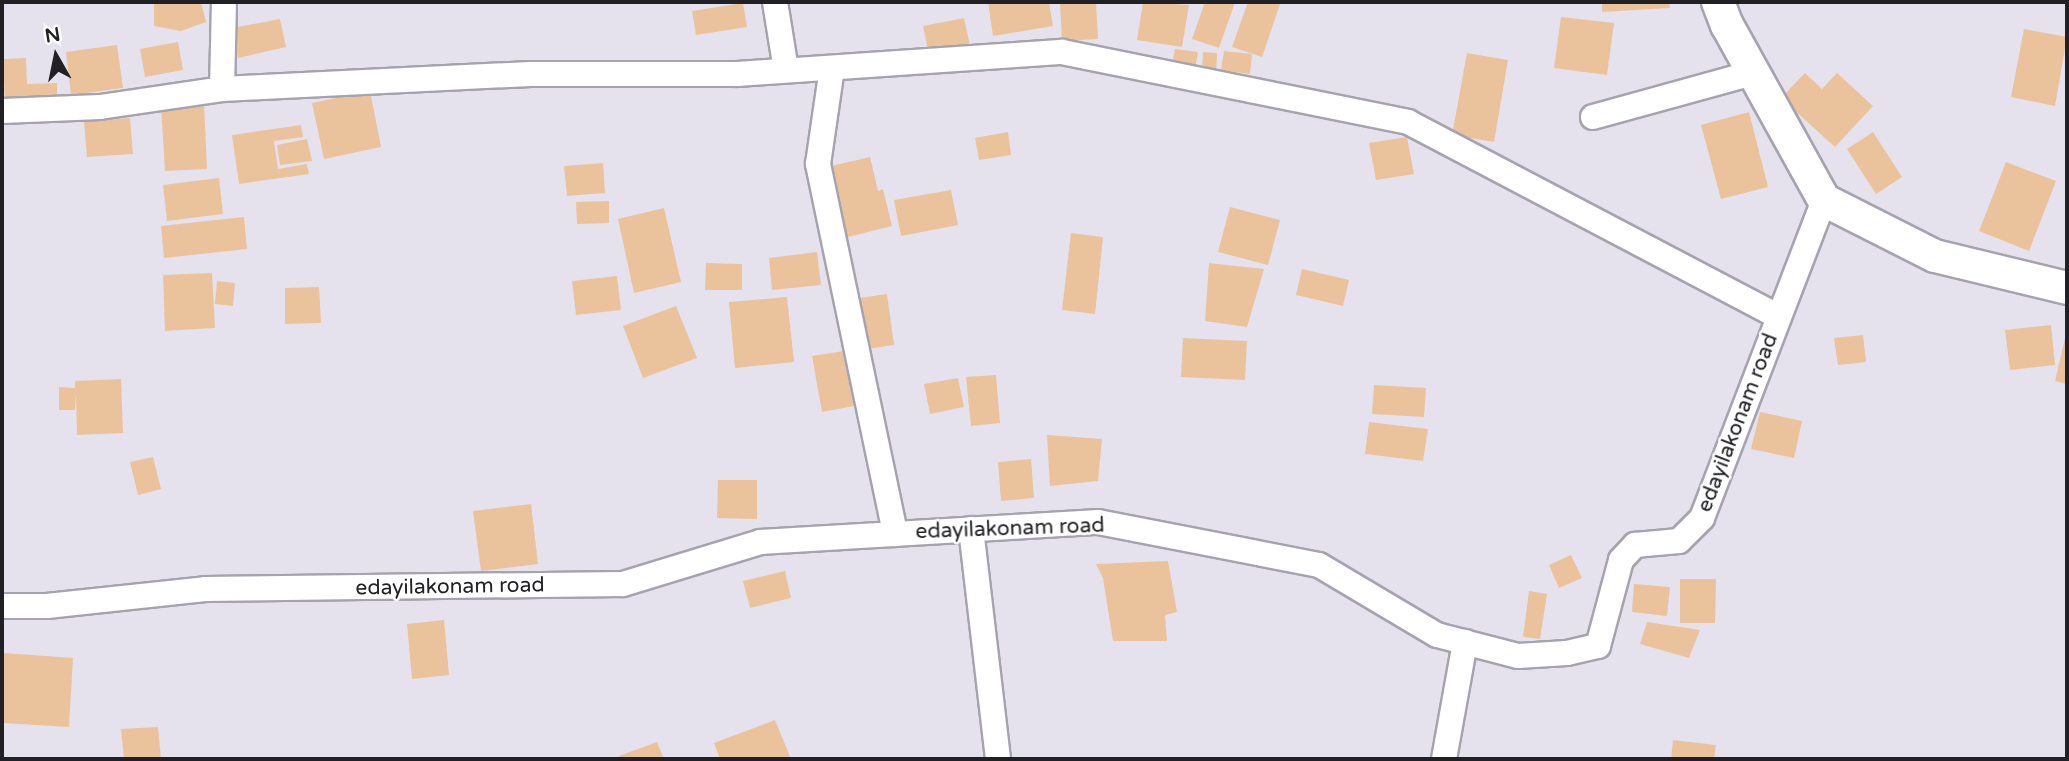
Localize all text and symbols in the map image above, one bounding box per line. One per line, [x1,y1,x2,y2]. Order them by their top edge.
north arrow [21,21,91,91]
text: N [43,23,62,47]
street label: edayilakonam road [1692,330,1784,516]
street label: edayilakonam road [915,513,1105,545]
street label: edayilakonam road [355,573,545,601]

